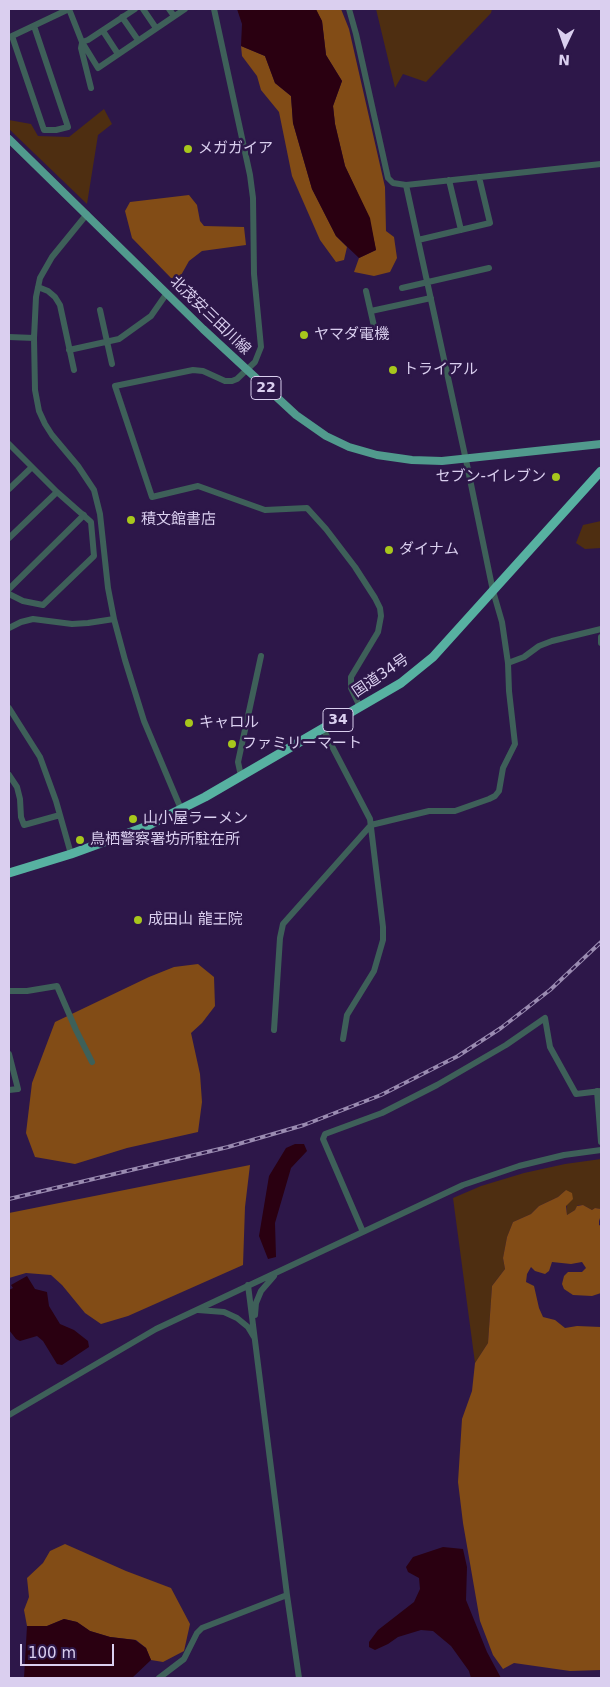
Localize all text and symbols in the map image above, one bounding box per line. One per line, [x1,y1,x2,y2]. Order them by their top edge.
north arrow [540,20,590,70]
text: N [558,52,570,68]
place label: メガガイア [198,140,273,158]
marker: メガガイア [182,143,194,155]
street label: 北茂安三田川線 [166,273,254,359]
place label: ヤマダ電機 [314,326,389,344]
marker: ヤマダ電機 [298,329,310,341]
place label: トライアル [403,361,478,379]
marker: トライアル [387,364,399,376]
road number: 22 [251,376,281,399]
place label: セブン-イレブン [436,468,546,486]
marker: セブン-イレブン [550,471,562,483]
place label: 積文館書店 [141,511,216,529]
marker: 積文館書店 [125,514,137,526]
place label: ダイナム [399,541,459,559]
marker: ダイナム [383,544,395,556]
street label: 国道34号 [349,651,413,701]
road number: 34 [323,708,353,732]
place label: キャロル [199,714,259,732]
marker: キャロル [183,717,195,729]
place label: ファミリーマート [242,735,362,753]
marker: ファミリーマート [226,738,238,750]
place label: 山小屋ラーメン [143,810,248,828]
marker: 山小屋ラーメン [127,813,139,825]
place label: 鳥栖警察署坊所駐在所 [90,831,240,849]
marker: 鳥栖警察署坊所駐在所 [74,834,86,846]
place label: 成田山 龍王院 [148,911,243,929]
marker: 成田山 龍王院 [132,914,144,926]
scale bar [22,1634,116,1666]
text: 100 m [28,1644,76,1662]

